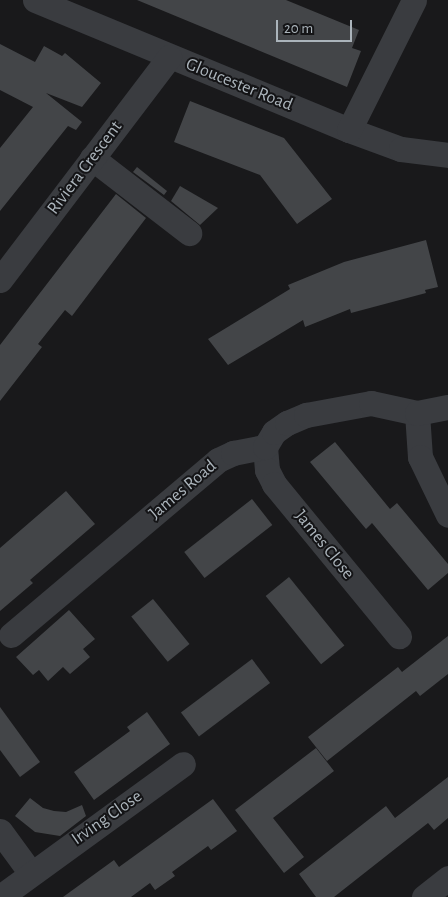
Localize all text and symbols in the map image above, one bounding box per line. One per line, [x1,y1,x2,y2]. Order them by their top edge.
scale bar [278,10,354,42]
text: 20 m [284,21,313,36]
street label: Gloucester Road [182,54,296,116]
street label: Riviera Crescent [43,117,127,219]
street label: James Road [145,456,221,524]
street label: James Close [289,506,359,584]
street label: Irving Close [68,786,146,850]

